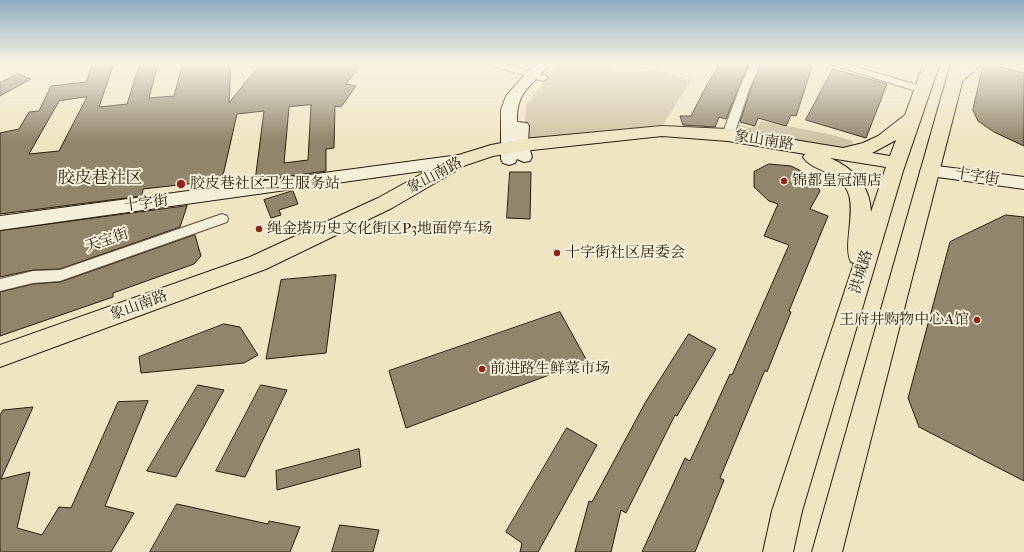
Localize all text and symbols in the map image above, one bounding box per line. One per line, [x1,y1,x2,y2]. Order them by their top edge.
street label: 象山南路 [733,127,795,155]
street label: 象山南路 [404,154,466,198]
street label: 十字街 [953,165,1001,189]
district label: 胶皮巷社区 [58,169,142,189]
place label: 锦都皇冠酒店 [792,172,882,190]
place label: 胶皮巷社区卫生服务站 [190,175,340,193]
marker: 锦都皇冠酒店 [779,176,789,186]
marker: 胶皮巷社区卫生服务站 [175,178,187,190]
street label: 十字街 [122,192,170,216]
place label: 绳金塔历史文化街区P3地面停车场 [267,220,492,238]
marker: 绳金塔历史文化街区P3地面停车场 [254,224,264,234]
street label: 天宝街 [83,225,131,257]
place label: 十字街社区居委会 [565,244,685,262]
marker: 十字街社区居委会 [552,248,562,258]
street label: 洪城路 [847,248,877,296]
street label: 象山南路 [108,287,170,325]
place label: 王府井购物中心A馆 [839,311,969,329]
marker: 王府井购物中心A馆 [972,315,982,325]
place label: 前进路生鲜菜市场 [490,360,610,378]
marker: 前进路生鲜菜市场 [477,364,487,374]

